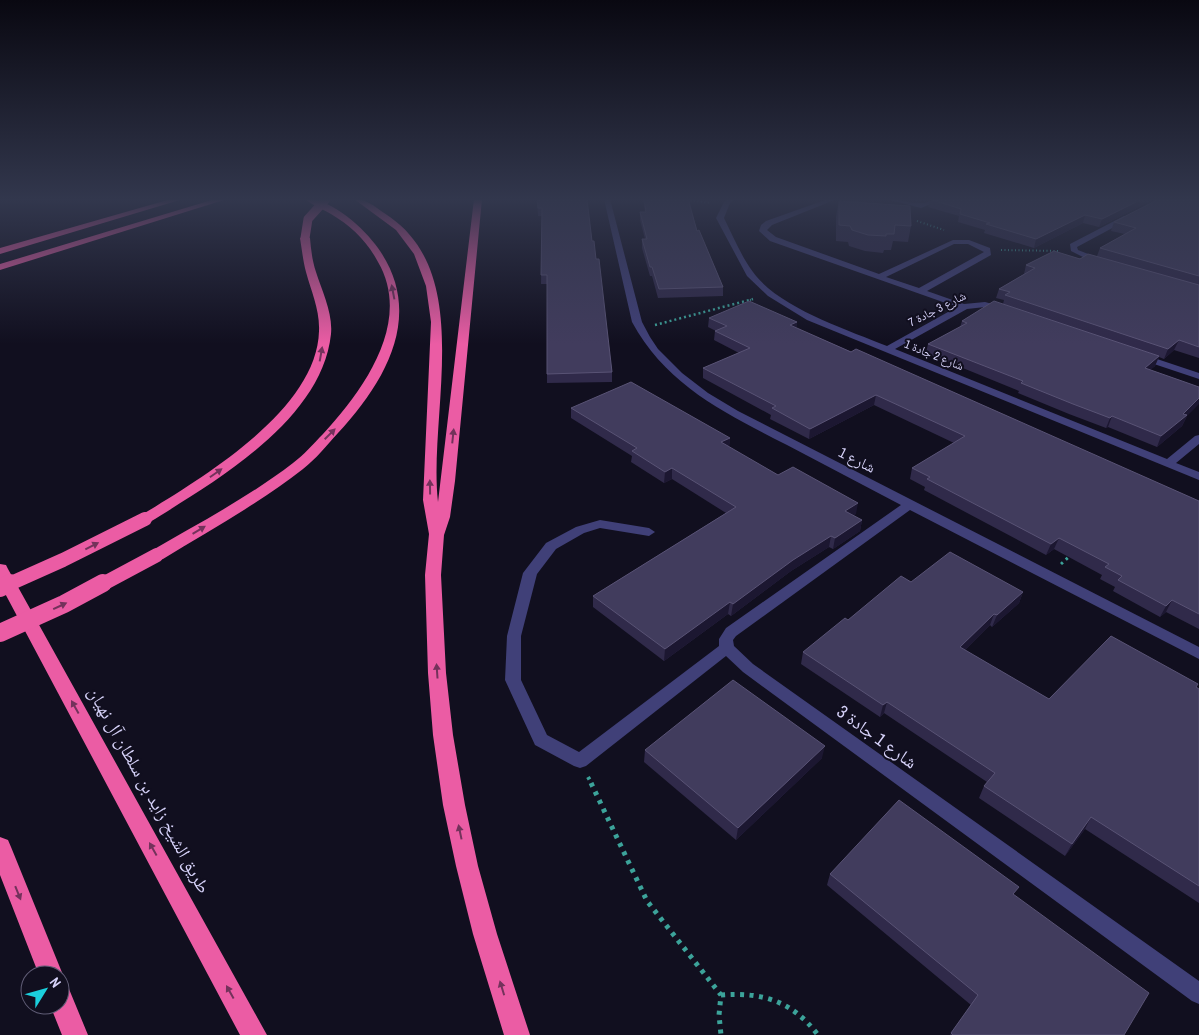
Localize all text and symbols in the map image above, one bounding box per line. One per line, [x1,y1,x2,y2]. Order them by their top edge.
one-way arrow [388,283,396,299]
street label: شارع 3 جادة 7 [906,288,969,330]
street label: شارع 2 جادة 1 [902,336,966,374]
one-way arrow [318,345,326,361]
one-way arrow [449,427,457,443]
one-way arrow [324,429,336,441]
street label: شارع 1 [835,441,879,478]
one-way arrow [209,468,222,478]
one-way arrow [426,478,434,494]
one-way arrow [193,525,206,534]
one-way arrow [85,542,99,550]
one-way arrow [53,601,67,609]
one-way arrow [433,663,441,679]
street label: طريق الشيخ زايد بن سلطان آل نهيان [82,682,217,897]
one-way arrow [71,699,79,714]
street label: شارع 1 جادة 3 [832,699,923,774]
one-way arrow [456,824,464,839]
one-way arrow [148,843,157,856]
one-way arrow [14,886,22,901]
north arrow [20,965,70,1015]
text: N [46,973,65,991]
one-way arrow [498,981,506,996]
one-way arrow [226,985,234,1000]

